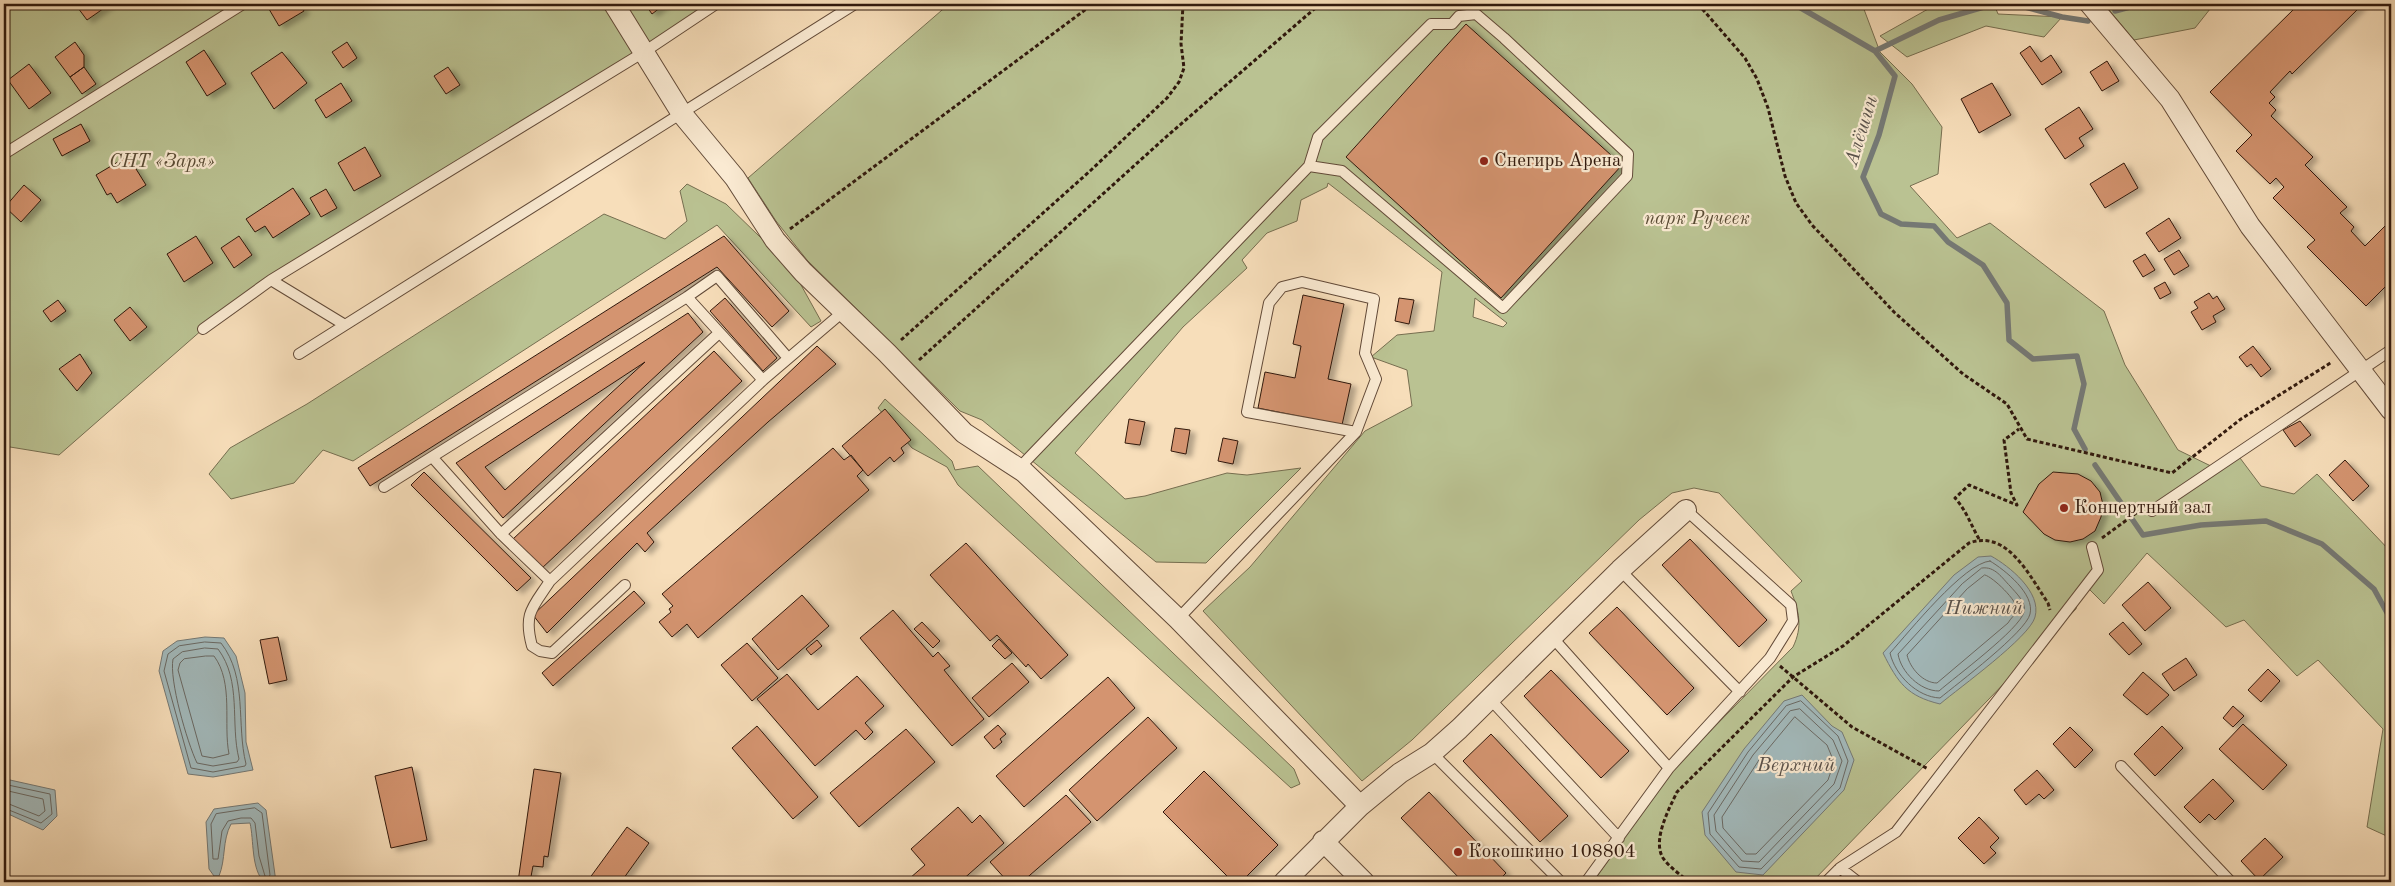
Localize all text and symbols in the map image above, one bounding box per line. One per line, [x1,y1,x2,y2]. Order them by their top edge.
water label: Алёшин [1842,94,1882,169]
park label: СНТ «Заря» [109,152,215,172]
place label: Снегирь Арена [1494,152,1622,171]
marker: Снегирь Арена [1478,155,1490,167]
park label: парк Ручеек [1644,210,1750,229]
place label: Концертный зал [2074,499,2211,518]
marker: Концертный зал [2058,502,2070,514]
water label: Нижний [1944,599,2023,619]
water label: Верхний [1756,756,1835,776]
place label: Кокошкино 108804 [1468,843,1636,862]
marker: Кокошкино 108804 [1452,846,1464,858]

